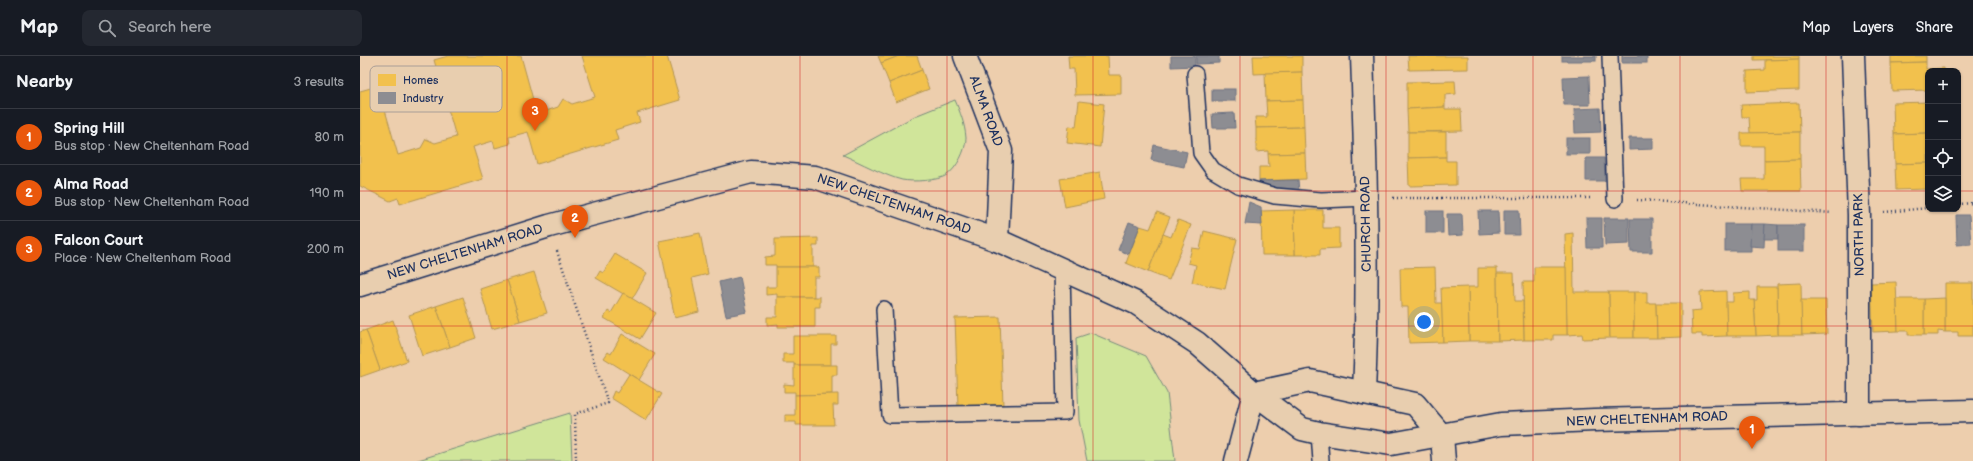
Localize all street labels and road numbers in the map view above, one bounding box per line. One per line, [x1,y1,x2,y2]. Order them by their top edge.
street label: ALMA ROAD [966,73,1006,149]
street label: NEW CHELTENHAM ROAD [815,170,973,238]
street label: CHURCH ROAD [1357,176,1375,272]
street label: NORTH PARK [1850,193,1868,276]
street label: NEW CHELTENHAM ROAD [385,221,545,283]
street label: NEW CHELTENHAM ROAD [1566,408,1728,430]

